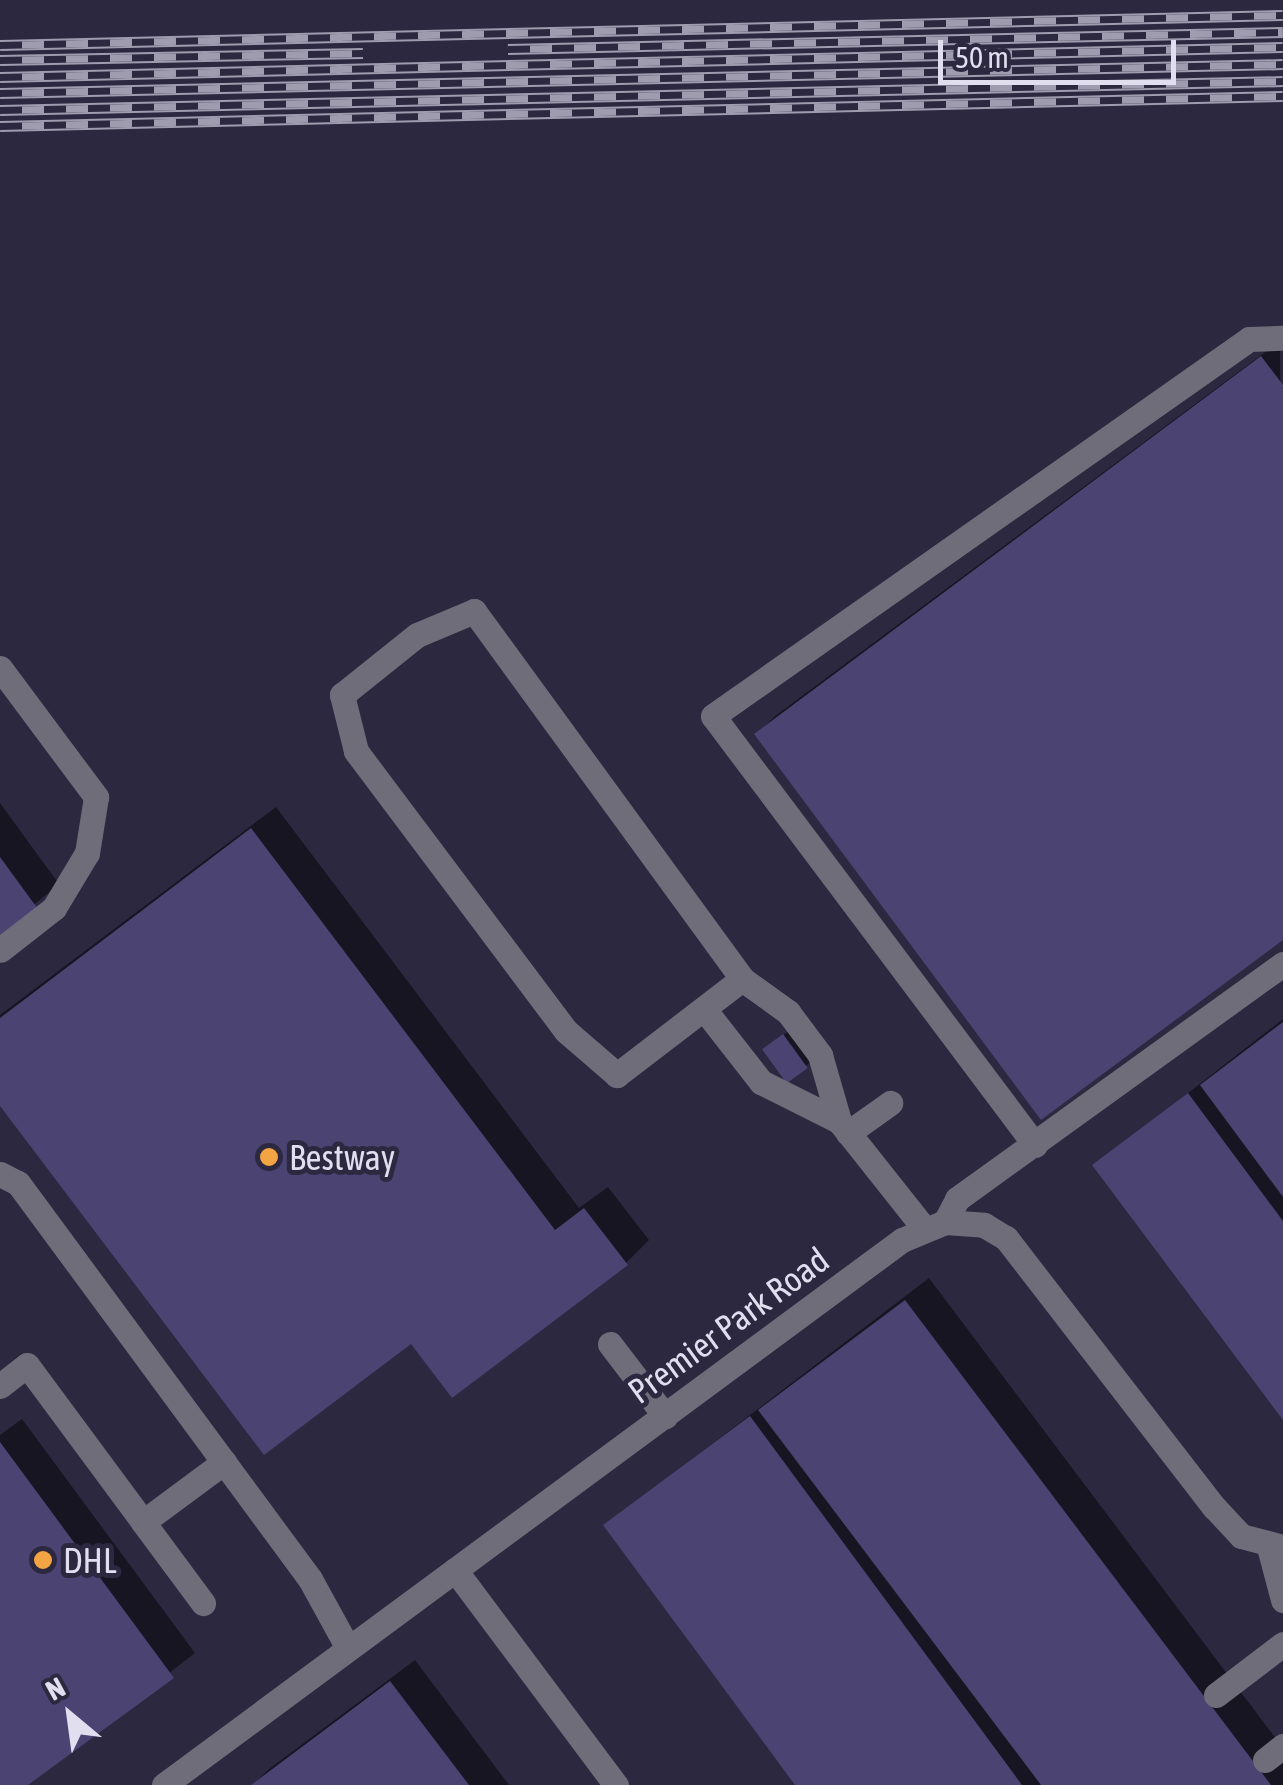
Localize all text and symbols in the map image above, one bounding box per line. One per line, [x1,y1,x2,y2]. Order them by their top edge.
scale bar [943,20,1180,82]
text: 50 m [955,40,1009,74]
place label: Bestway [289,1136,395,1178]
marker: Bestway [258,1146,280,1168]
street label: Premier Park Road [620,1238,836,1412]
place label: DHL [63,1539,116,1581]
marker: DHL [32,1549,54,1571]
north arrow [20,1665,120,1765]
text: N [40,1671,70,1707]

